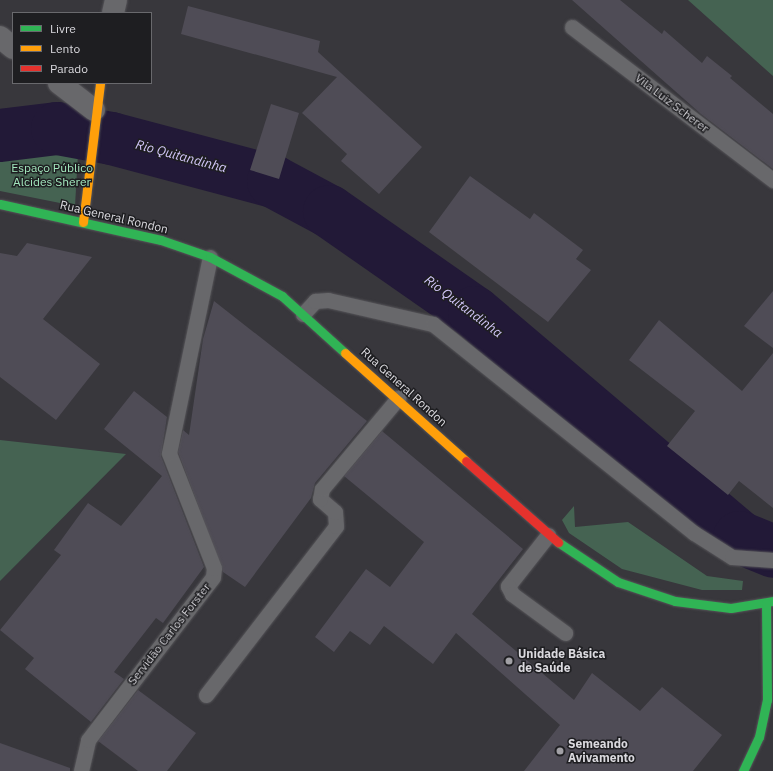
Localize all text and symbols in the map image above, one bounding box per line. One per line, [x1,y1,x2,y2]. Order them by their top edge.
legend [12,12,152,84]
text: Livre [50,21,76,36]
text: Lento [50,41,80,56]
text: Parado [50,61,88,76]
street label: Vila Luiz Scherer [632,71,712,135]
water label: Rio Quitandinha [134,137,228,177]
park label: Espaço Público Alcides Sherer [11,161,93,189]
street label: Rua General Rondon [59,198,169,236]
water label: Rio Quitandinha [421,273,505,341]
street label: Rua General Rondon [358,345,450,429]
street label: Servidão Carlos Forster [125,580,213,688]
place label: Unidade Básica de Saúde [518,647,605,675]
marker: Unidade Básica de Saúde [503,655,515,667]
place label: Semeando Avivamento [568,737,635,765]
marker: Semeando Avivamento [555,746,565,756]

